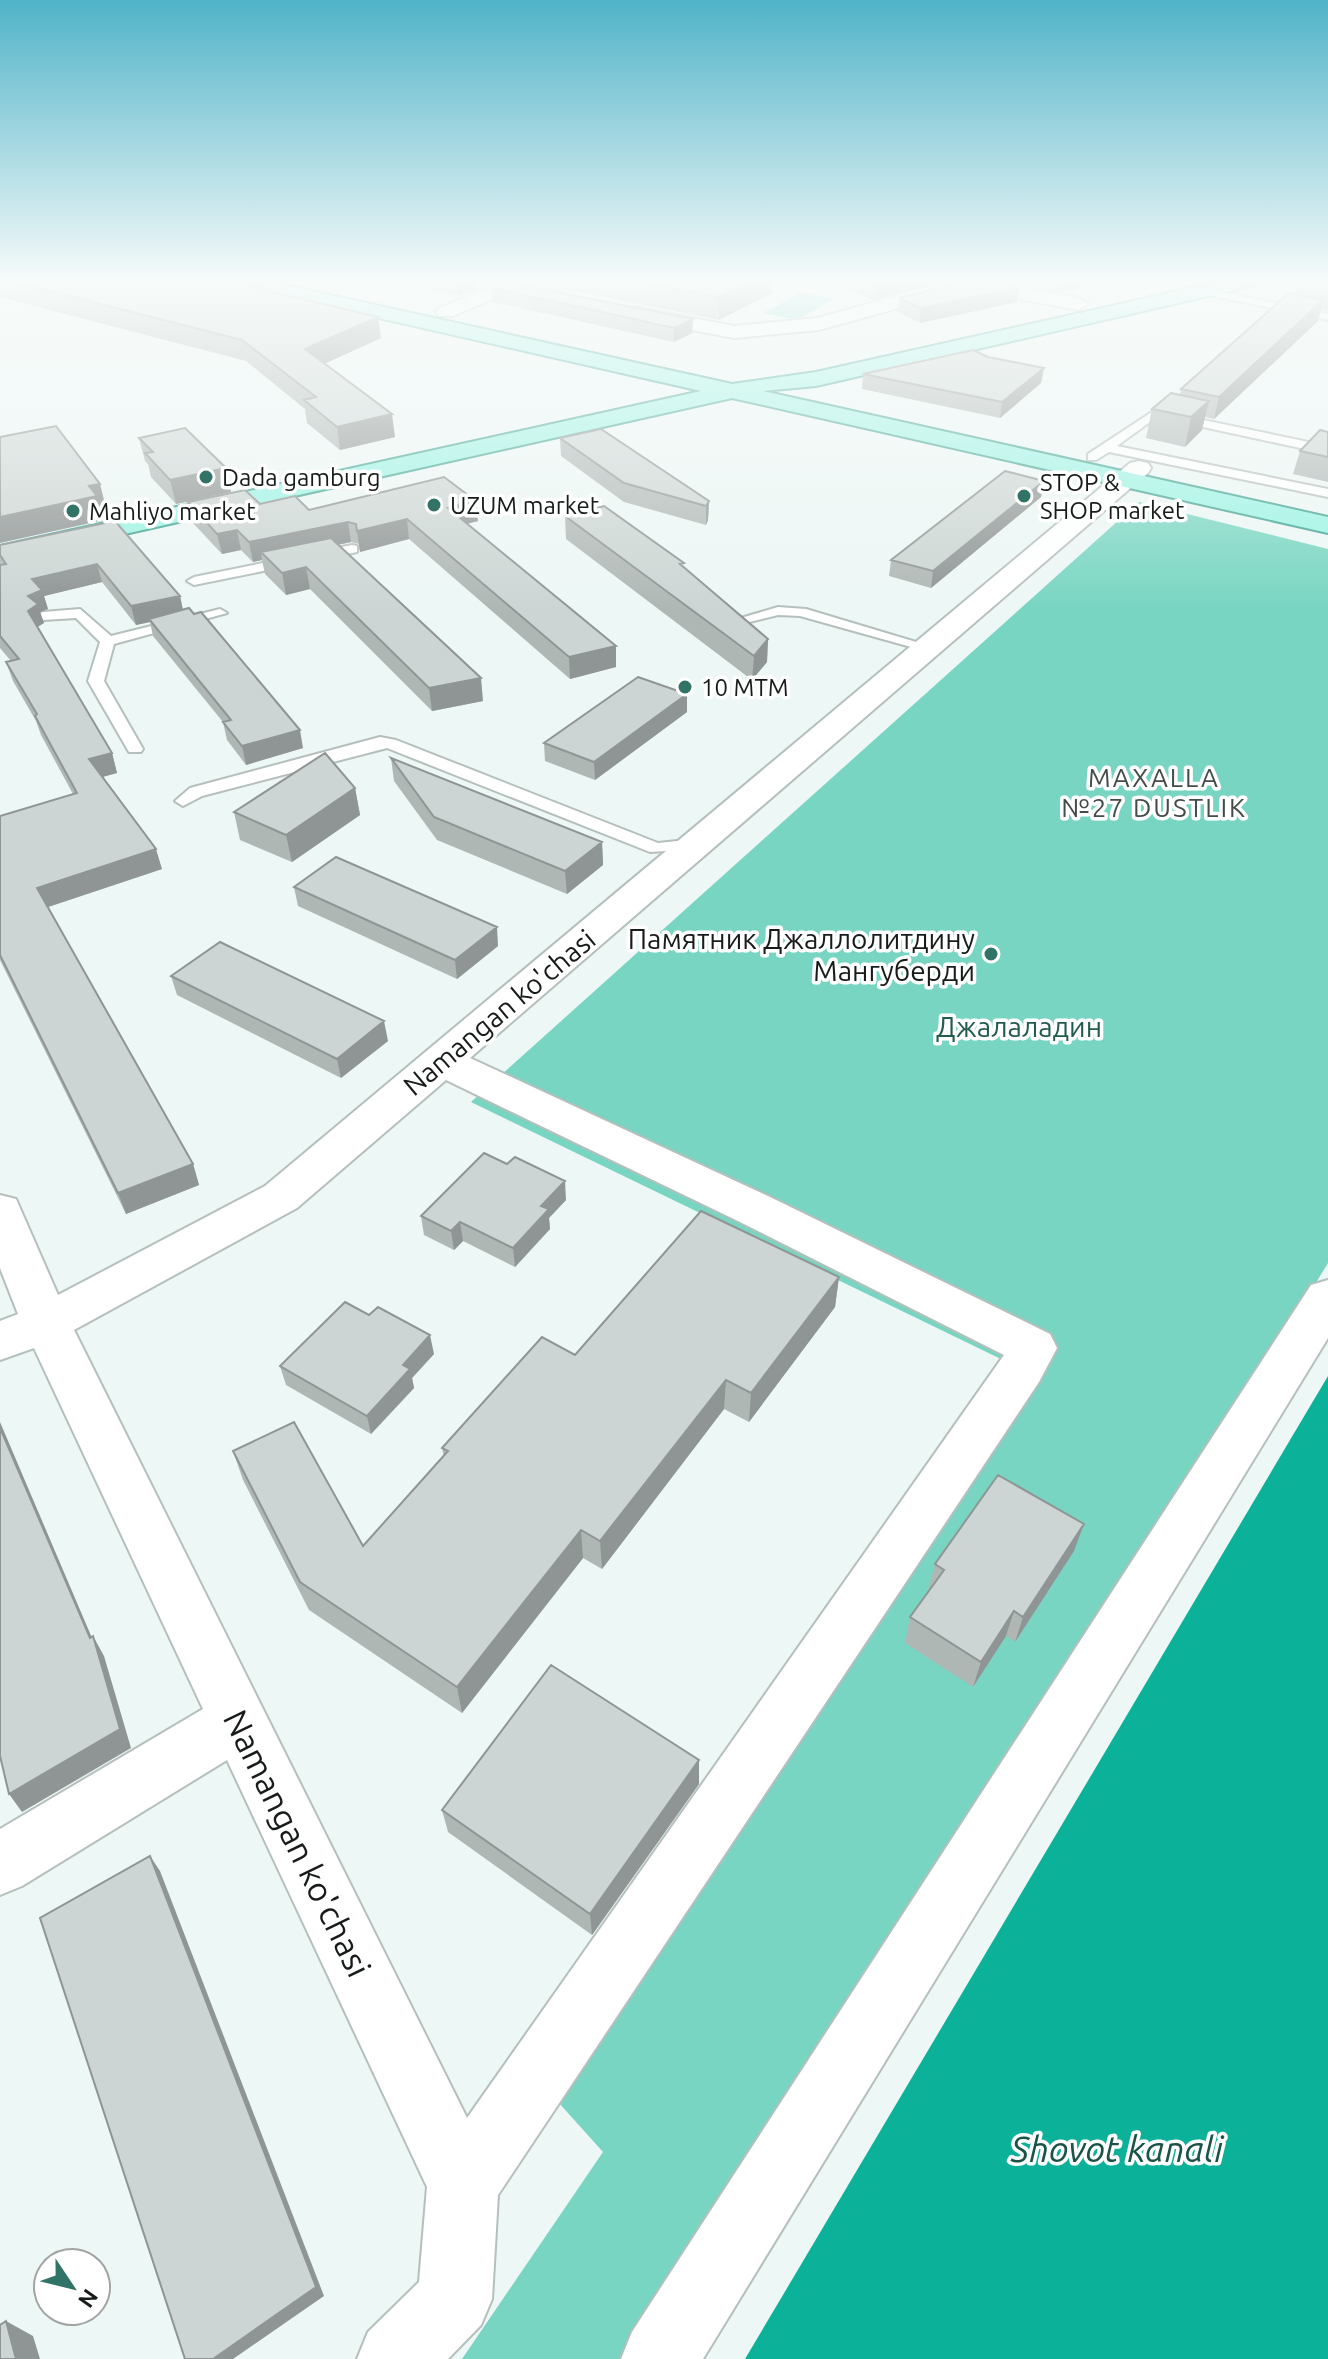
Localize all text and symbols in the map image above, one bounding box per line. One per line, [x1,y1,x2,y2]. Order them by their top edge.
place label: Dada gamburg [222,464,381,491]
marker: Dada gamburg [197,468,215,486]
place label: STOP & SHOP market [1040,469,1185,524]
marker: STOP & SHOP market [1015,487,1033,505]
place label: UZUM market [450,492,600,519]
marker: UZUM market [425,496,443,514]
place label: Mahliyo market [89,498,256,525]
marker: Mahliyo market [64,502,82,520]
place label: 10 MTM [701,674,789,701]
marker: 10 MTM [676,678,694,696]
district label: MAXALLA №27 DUSTLIK [1061,763,1247,822]
street label: Namangan ko'chasi [397,923,601,1101]
place label: Памятник Джаллолитдину Мангуберди [628,923,975,986]
marker: Памятник Джаллолитдину Мангуберди [982,945,1000,963]
park label: Джалаладин [936,1011,1102,1042]
street label: Namangan ko'chasi [217,1704,379,1982]
water label: Shovot kanali [1010,2128,1225,2169]
north arrow [32,2247,112,2327]
text: N [74,2285,104,2313]

